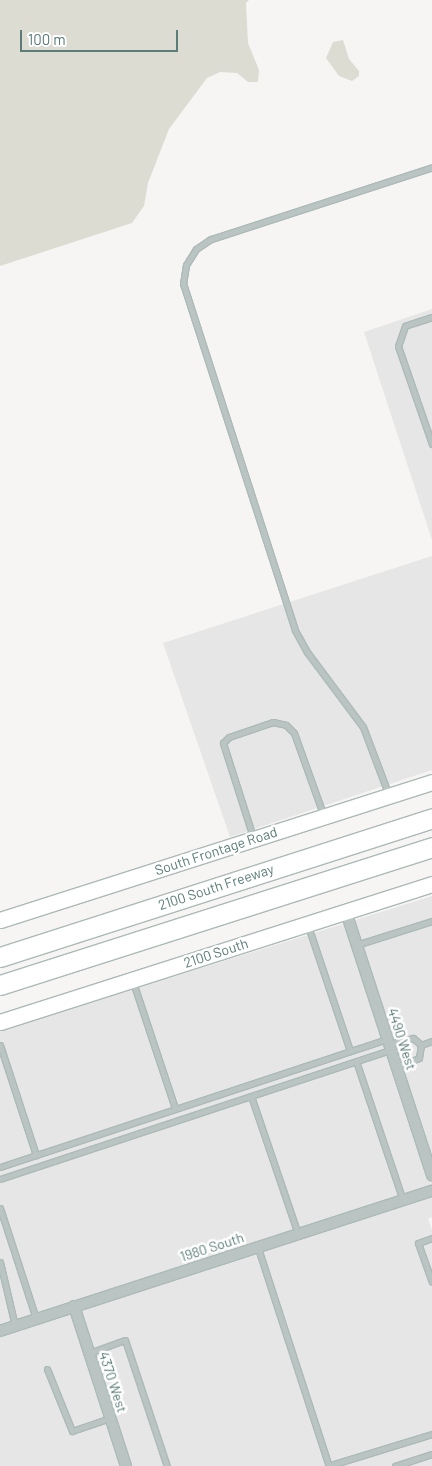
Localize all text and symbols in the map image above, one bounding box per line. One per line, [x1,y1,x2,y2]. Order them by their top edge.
scale bar [22,20,180,52]
text: 100 m [28,30,66,48]
street label: South Frontage Road [153,823,279,879]
street label: 2100 South Freeway [156,860,276,914]
street label: 2100 South [182,935,250,971]
street label: 4490 West [384,1006,420,1072]
street label: 1980 South [178,1229,246,1265]
street label: 4370 West [95,1349,131,1415]

